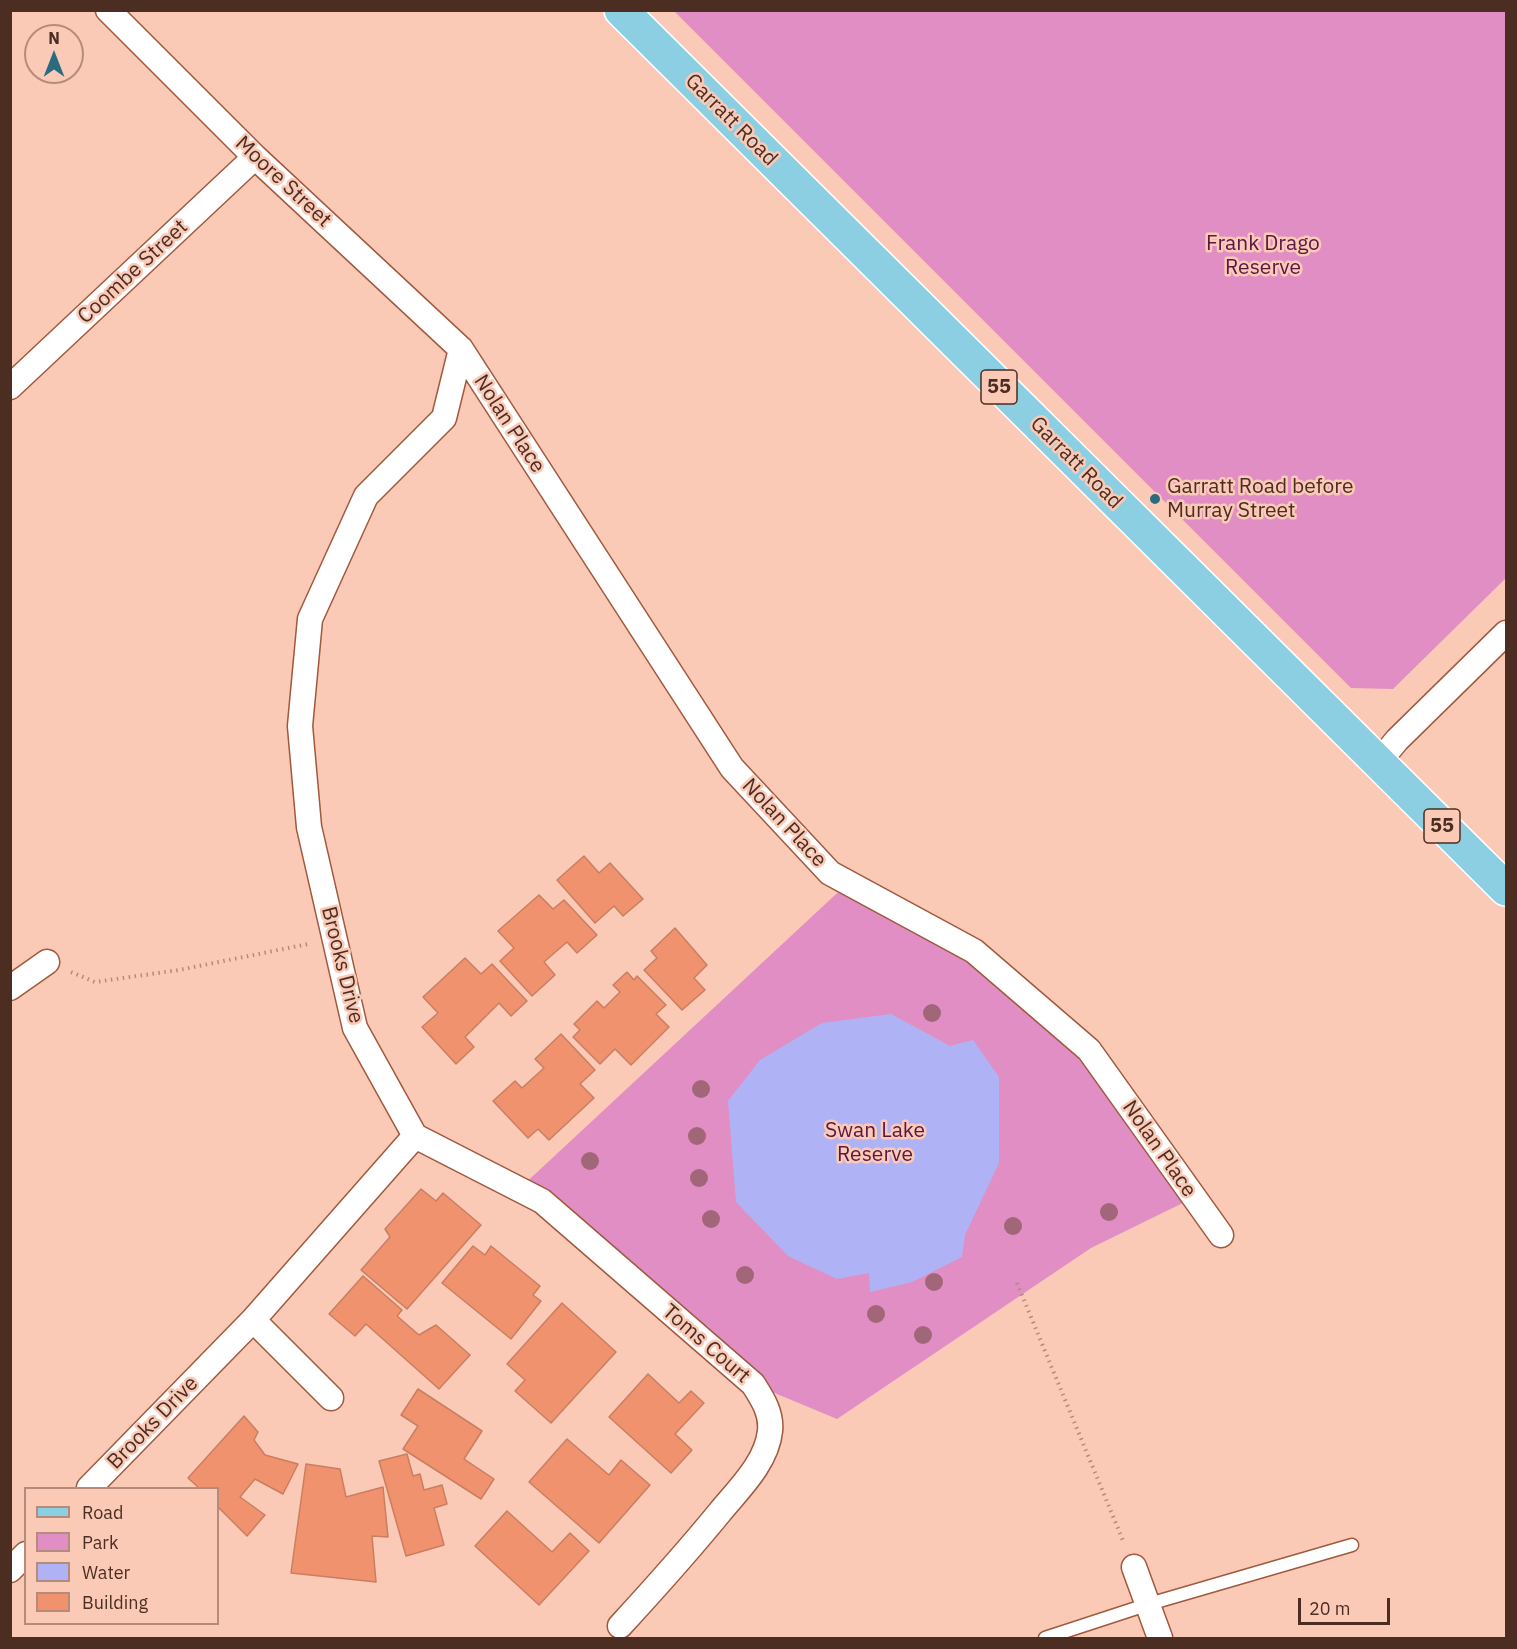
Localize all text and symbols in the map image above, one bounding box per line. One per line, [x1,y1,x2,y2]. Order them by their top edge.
north arrow [24,24,84,84]
text: N [48,28,60,48]
street label: Garratt Road [680,69,782,171]
street label: Moore Street [230,131,336,233]
street label: Coombe Street [73,215,193,329]
park label: Frank Drago Reserve [1206,231,1320,281]
street label: Nolan Place [468,370,550,478]
road number: 55 [981,370,1017,404]
street label: Garratt Road [1025,412,1127,514]
place label: Garratt Road before Murray Street [1167,474,1353,524]
marker: Garratt Road before Murray Street [1148,492,1162,506]
street label: Nolan Place [737,773,831,873]
road number: 55 [1424,809,1460,843]
street label: Brooks Drive [315,904,369,1026]
street label: Nolan Place [1117,1096,1201,1202]
park label: Swan Lake Reserve [825,1118,925,1168]
street label: Toms Court [657,1299,755,1389]
street label: Brooks Drive [102,1371,204,1475]
legend [24,1487,219,1625]
text: Road [82,1501,123,1524]
text: Park [82,1531,118,1554]
text: Water [82,1561,130,1584]
scale bar [1301,1586,1392,1624]
text: Building [82,1591,148,1614]
text: 20 m [1309,1597,1351,1620]

